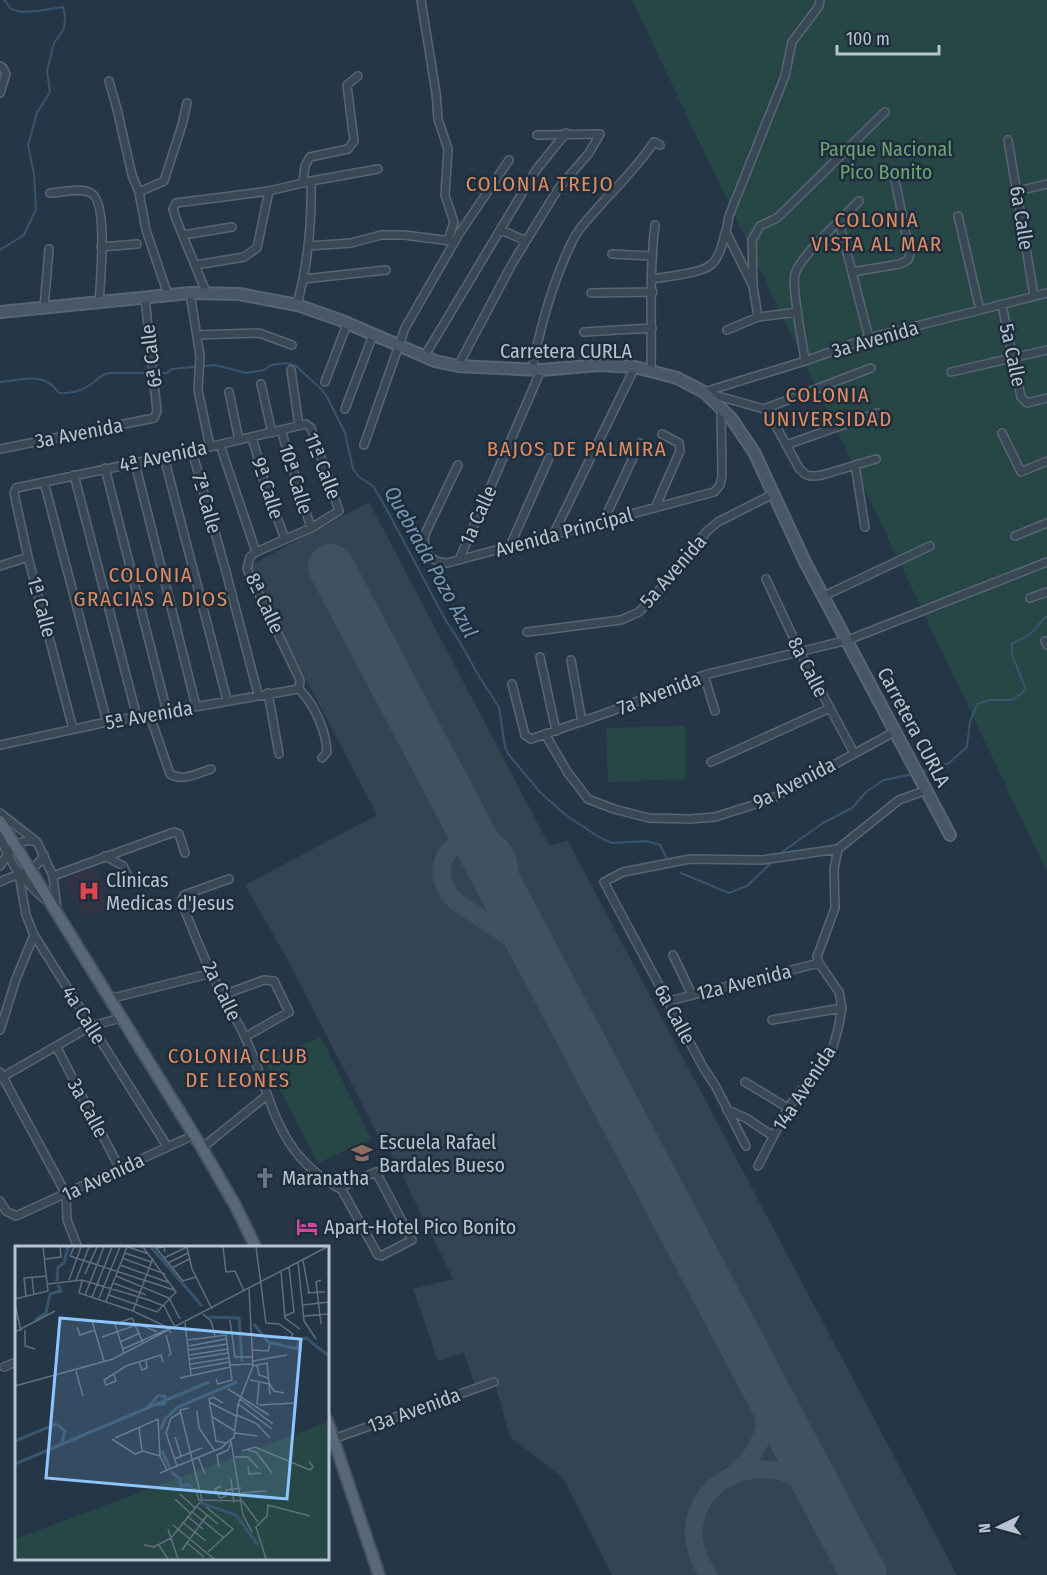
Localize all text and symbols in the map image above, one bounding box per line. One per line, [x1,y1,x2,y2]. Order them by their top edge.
scale bar [837,18,939,56]
text: 100 m [846,28,890,50]
park label: Parque Nacional Pico Bonito [820,137,952,184]
district label: COLONIA TREJO [466,171,614,197]
street label: 6a Calle [1005,184,1039,252]
district label: COLONIA VISTA AL MAR [811,207,943,257]
street label: 3a Avenida [829,315,921,363]
street label: 5a Calle [995,321,1031,389]
street label: 6ª Calle [135,323,167,389]
street label: Carretera CURLA [500,339,632,363]
district label: COLONIA UNIVERSIDAD [763,382,893,432]
street label: 3a Avenida [33,413,125,453]
street label: 11ª Calle [299,429,347,503]
street label: 4ª Avenida [117,435,209,477]
district label: BAJOS DE PALMIRA [487,436,667,462]
street label: 10ª Calle [274,441,318,517]
street label: 9ª Calle [247,454,289,522]
street label: 7ª Calle [187,470,227,536]
water label: Quebrada Pozo Azul [378,481,484,643]
street label: 1a Calle [454,482,502,548]
street label: Avenida Principal [493,502,635,562]
street label: 5a Avenida [635,530,711,612]
district label: COLONIA GRACIAS A DIOS [73,562,229,612]
street label: 8ª Calle [241,569,289,637]
street label: 1ª Calle [22,574,62,640]
street label: 8a Calle [783,633,833,701]
street label: Carretera CURLA [872,663,956,791]
street label: 7a Avenida [614,666,704,720]
street label: 5ª Avenida [103,696,195,734]
street label: 9a Avenida [749,752,839,814]
place label: Clínicas Medicas d'Jesus [106,868,234,915]
hospital icon: Clínicas Medicas d'Jesus [77,879,101,903]
street label: 2a Calle [197,957,247,1025]
street label: 12a Avenida [694,959,794,1005]
street label: 6a Calle [649,980,701,1048]
street label: 4a Calle [57,981,111,1049]
street label: 14a Avenida [767,1041,841,1135]
district label: COLONIA CLUB DE LEONES [168,1043,308,1093]
street label: 3a Calle [63,1074,113,1142]
place label: Escuela Rafael Bardales Bueso [379,1130,505,1177]
school or university icon: Escuela Rafael Bardales Bueso [350,1141,374,1165]
street label: 1a Avenida [58,1148,148,1206]
church icon: Maranatha [253,1166,277,1190]
place label: Maranatha [282,1166,369,1190]
hotel icon: Apart-Hotel Pico Bonito [295,1215,319,1239]
place label: Apart-Hotel Pico Bonito [324,1215,516,1239]
inset map [15,1246,328,1560]
street label: 13a Avenida [364,1382,464,1438]
north arrow [969,1497,1029,1557]
text: N [975,1523,994,1534]

